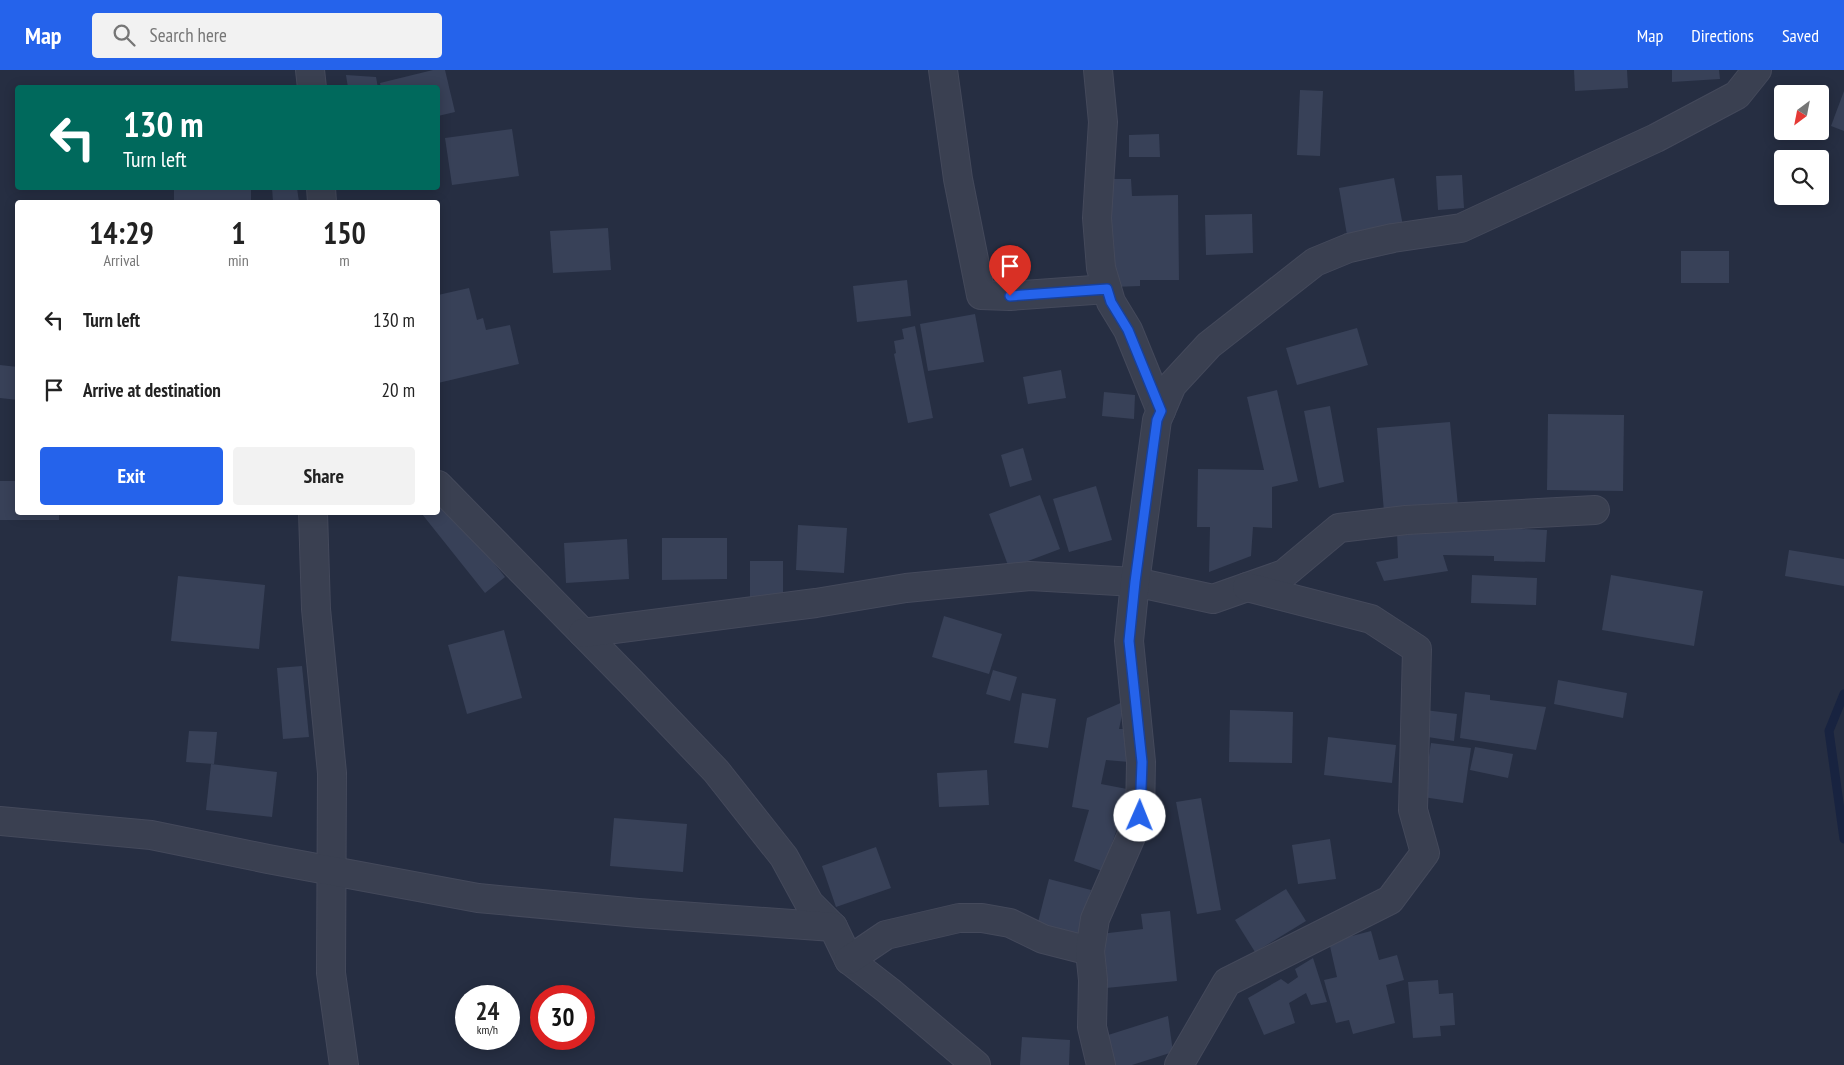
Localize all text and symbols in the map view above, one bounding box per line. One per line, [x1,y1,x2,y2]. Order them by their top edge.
search box [92,13,442,58]
text: Map [25,20,62,51]
icon: search [110,21,138,49]
text: Search here [150,23,227,47]
text: Map [1637,24,1663,47]
text: Directions [1691,24,1754,47]
text: Saved [1782,24,1819,47]
north arrow [1774,85,1829,140]
map controls [1774,85,1829,205]
text: 130 m [123,101,204,147]
icon: left [40,105,105,170]
text: Turn left [123,145,187,173]
button: search [1774,150,1829,205]
text: 14:29 [89,213,154,252]
text: 1 [231,213,246,252]
text: 150 [323,213,366,252]
pin [989,245,1031,296]
text: Arrival [103,250,140,270]
text: min [228,250,249,270]
text: m [339,250,350,270]
icon: arrive [996,252,1024,280]
icon: left [40,306,68,334]
text: Turn left [83,308,140,332]
text: 130 m [373,308,415,332]
icon: arrive [40,376,68,404]
text: Arrive at destination [83,378,221,402]
text: 20 m [382,378,415,402]
button: Exit [40,447,223,505]
button: Share [233,447,415,505]
position arrow [1113,789,1165,841]
speed limit sign: 30 [530,985,595,1050]
text: 24 [476,995,499,1027]
text: km/h [477,1022,498,1037]

